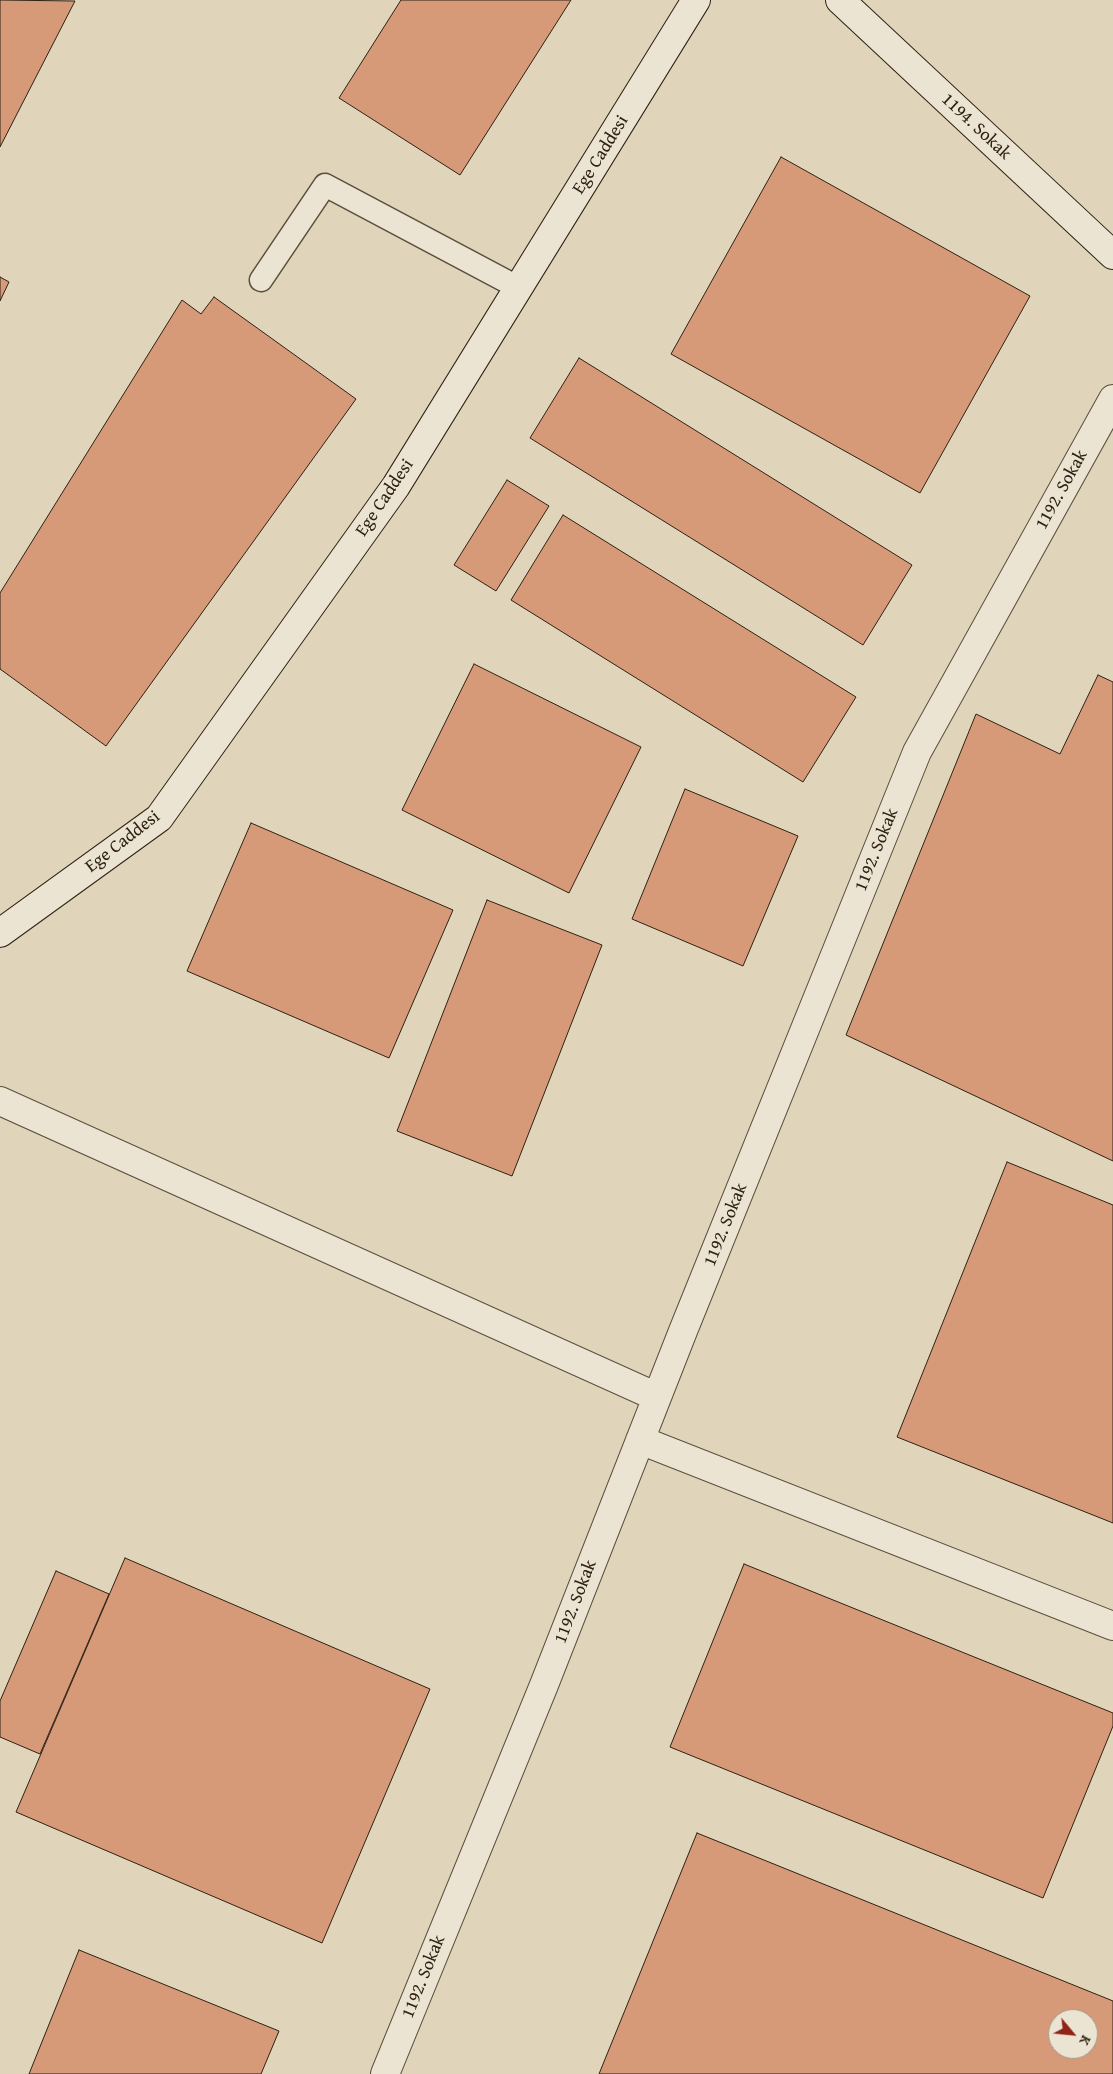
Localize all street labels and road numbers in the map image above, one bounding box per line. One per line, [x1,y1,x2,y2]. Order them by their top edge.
street label: 1194. Sokak [937,89,1015,165]
street label: Ege Caddesi [568,112,634,198]
street label: 1192. Sokak [1031,446,1093,534]
street label: Ege Caddesi [351,455,419,541]
street label: 1192. Sokak [851,805,903,895]
street label: Ege Caddesi [81,806,165,878]
street label: 1192. Sokak [700,1180,752,1270]
street label: 1192. Sokak [550,1557,602,1647]
street label: 1192. Sokak [398,1932,450,2022]

